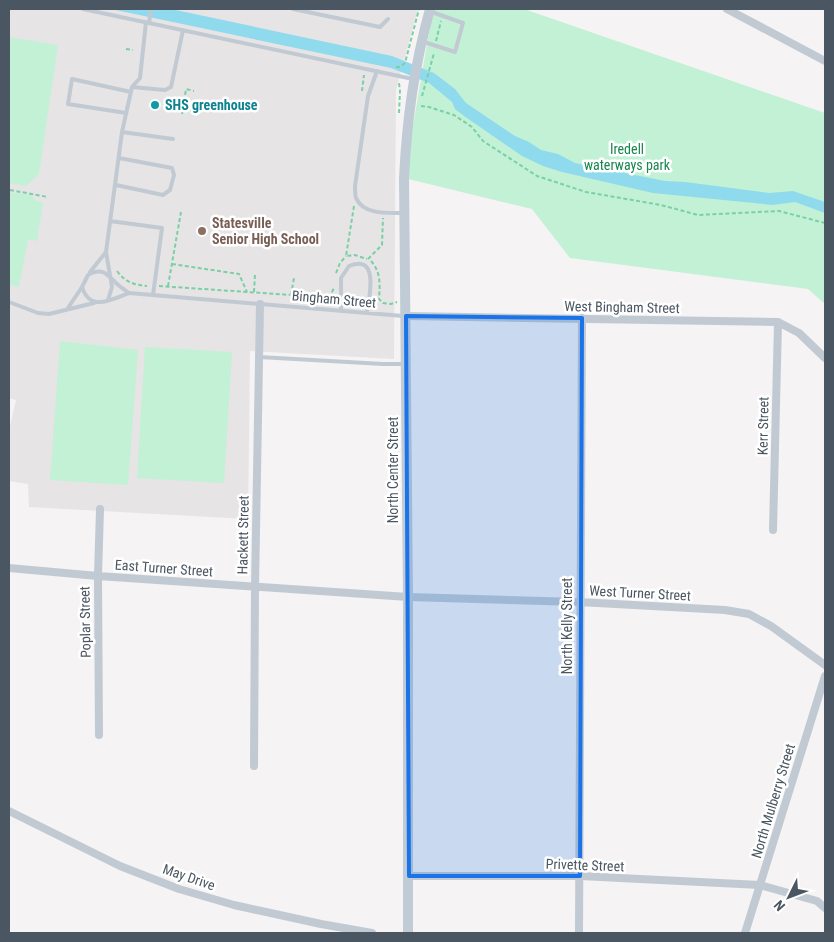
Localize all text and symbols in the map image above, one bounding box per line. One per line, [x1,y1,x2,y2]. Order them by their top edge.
place label: SHS greenhouse [165,97,258,113]
marker: SHS greenhouse [149,99,161,111]
park label: Iredell waterways park [584,141,671,173]
place label: Statesville Senior High School [212,215,319,247]
marker: Statesville Senior High School [196,225,208,237]
street label: Bingham Street [291,287,377,311]
street label: West Bingham Street [564,298,680,316]
street label: Kerr Street [754,397,772,455]
street label: North Center Street [385,417,401,523]
street label: Hackett Street [234,495,252,575]
street label: East Turner Street [114,557,214,579]
street label: North Kelly Street [559,578,575,674]
street label: West Turner Street [589,582,691,604]
street label: Poplar Street [76,586,94,658]
street label: North Mulberry Street [748,742,798,860]
street label: Privette Street [545,856,625,874]
street label: May Drive [161,861,218,894]
north arrow [764,872,814,922]
text: N [771,897,788,914]

